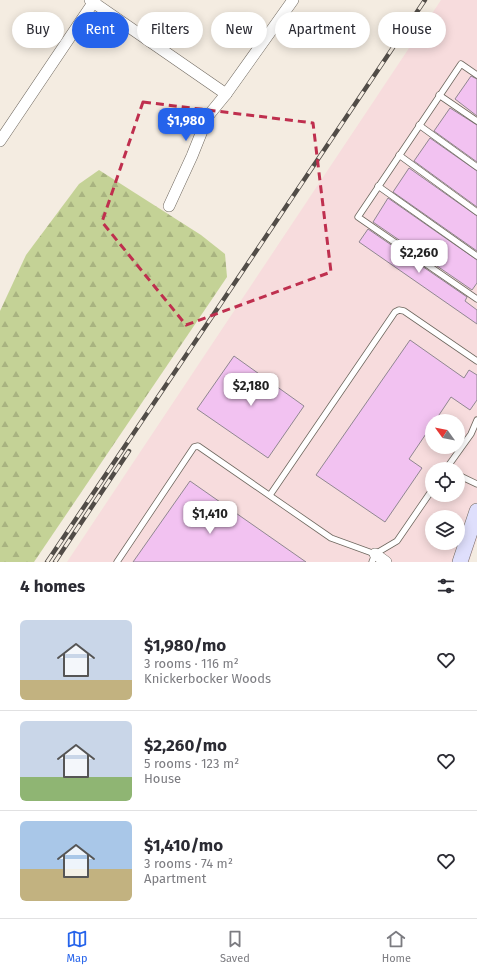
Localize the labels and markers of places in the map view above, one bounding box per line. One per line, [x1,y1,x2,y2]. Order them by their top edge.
pin: $1,980 [153,108,219,142]
pin: $2,260 [386,240,452,274]
pin: $2,180 [218,373,284,407]
pin: $1,410 [177,501,243,535]

